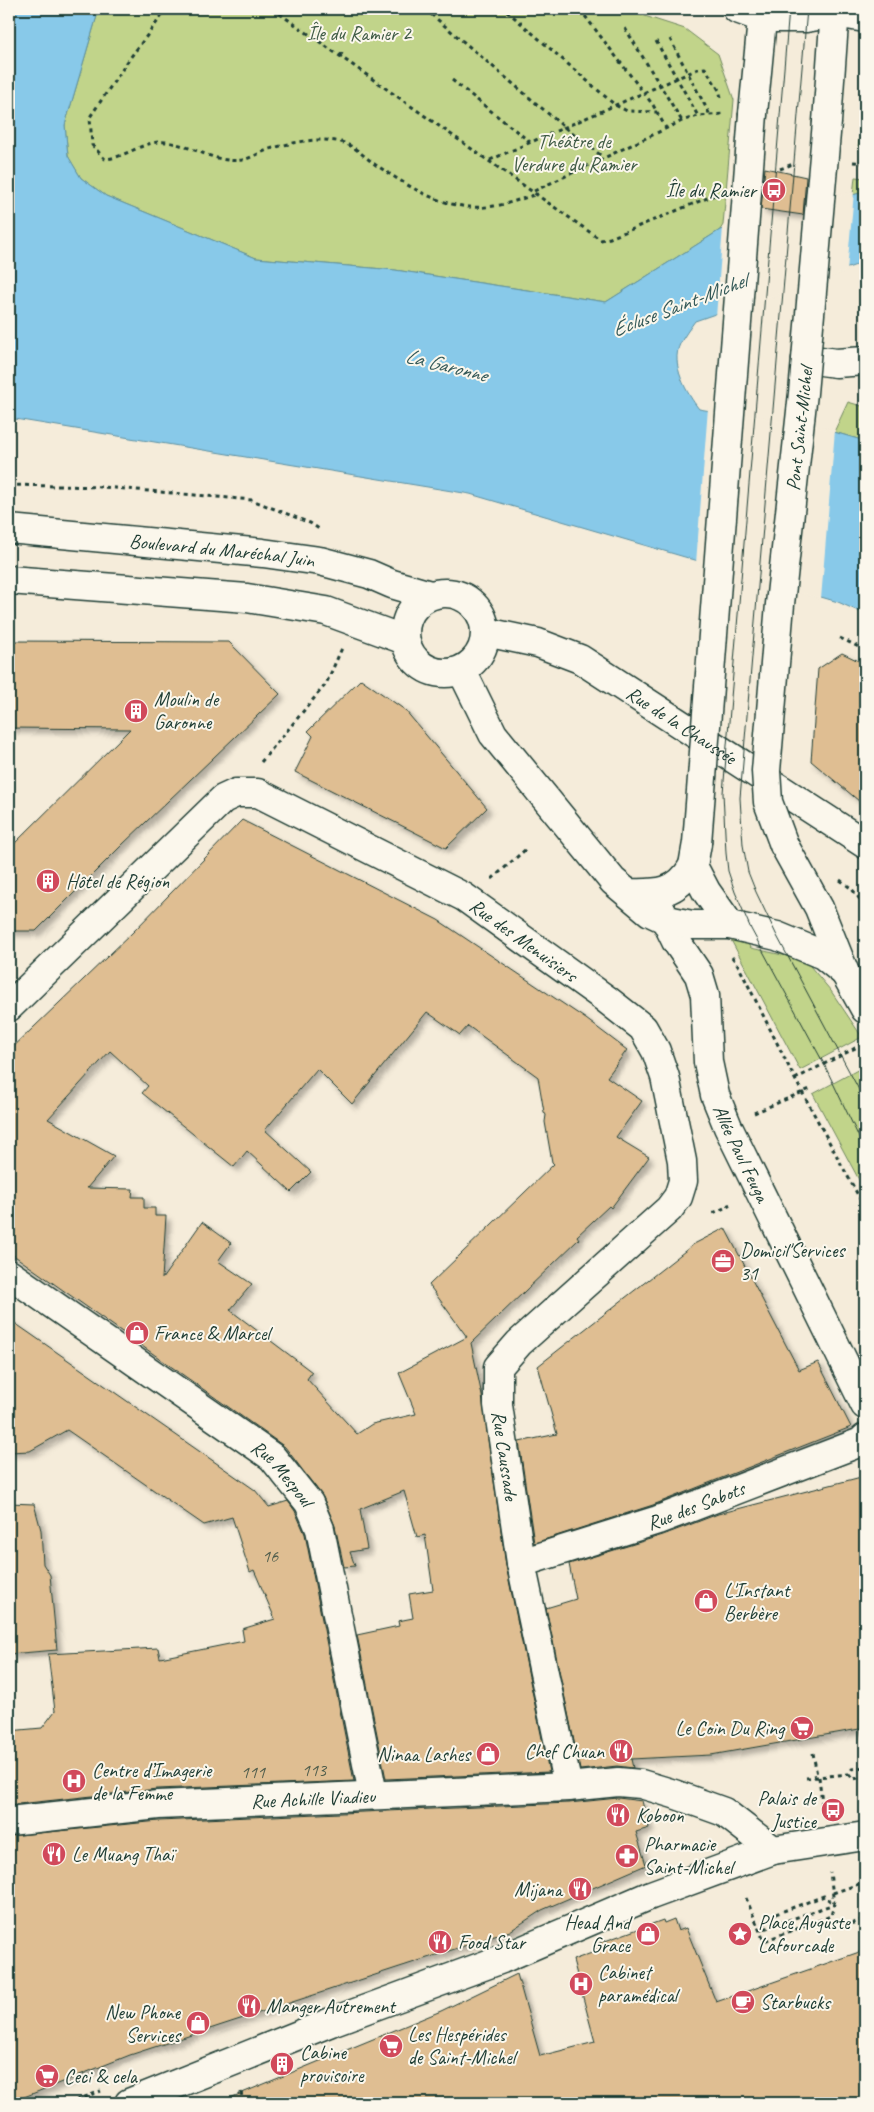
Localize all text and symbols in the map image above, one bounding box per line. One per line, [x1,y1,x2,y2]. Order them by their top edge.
park label: Île du Ramier 2 [307,21,413,46]
park label: Théâtre de Verdure du Ramier [512,129,638,177]
bus stop icon: Île du Ramier [761,177,787,203]
place label: Île du Ramier [666,178,758,203]
water label: Écluse Saint-Michel [608,265,756,343]
water label: La Garonne [403,342,492,388]
street label: Pont Saint-Michel [780,362,818,492]
street label: Boulevard du Maréchal Juin [128,528,317,573]
street label: Rue de la Chaussée [622,680,742,770]
place label: Moulin de Garonne [154,687,220,735]
building icon: Moulin de Garonne [123,698,149,724]
building icon: Hôtel de Région [35,868,61,894]
place label: Hôtel de Région [66,869,170,894]
street label: Rue des Menuisiers [465,893,584,988]
street label: Allée Paul Feuga [708,1101,776,1208]
place label: Domicil'Services 31 [740,1238,847,1286]
office icon: Domicil'Services 31 [710,1248,736,1274]
shop icon: France & Marcel [124,1320,150,1346]
place label: France & Marcel [154,1321,273,1346]
street label: Rue Caussade [487,1409,524,1504]
street label: Rue Mespoul [246,1434,321,1514]
street label: Rue des Sabots [644,1475,750,1535]
house number: 16 [262,1545,279,1567]
place label: L'Instant Berbère [724,1578,792,1626]
shop icon: L'Instant Berbère [693,1588,719,1614]
supermarket icon: Le Coin Du Ring [789,1715,815,1741]
place label: Le Coin Du Ring [675,1716,786,1741]
restaurant icon: Chef Chuan [608,1738,634,1764]
place label: Chef Chuan [525,1739,605,1764]
shop icon: Ninaa Lashes [475,1741,501,1767]
place label: Ninaa Lashes [377,1742,472,1767]
place label: Centre d’Imagerie de la Femme [92,1758,213,1806]
house number: 113 [302,1759,328,1781]
house number: 111 [241,1761,266,1783]
hospital icon: Centre d’Imagerie de la Femme [61,1768,87,1794]
street label: Rue Achille Viadieu [250,1783,377,1813]
place label: Palais de Justice [758,1786,817,1834]
bus stop icon: Palais de Justice [820,1797,846,1823]
restaurant icon: Koboon [605,1802,631,1828]
place label: Koboon [636,1803,685,1828]
place label: Pharmacie Saint-Michel [644,1832,736,1880]
restaurant icon: Le Muang Thaï [41,1841,67,1867]
place label: Le Muang Thaï [72,1842,178,1867]
pharmacy icon: Pharmacie Saint-Michel [614,1843,640,1869]
restaurant icon: Mijana [567,1876,593,1902]
place label: Mijana [514,1877,564,1902]
place label: Head And Grace [565,1910,633,1958]
place label: Place Auguste Lafourcade [758,1910,851,1958]
shop icon: Head And Grace [635,1921,661,1947]
place icon: Place Auguste Lafourcade [727,1921,753,1947]
restaurant icon: Food Star [427,1929,453,1955]
place label: Food Star [458,1930,527,1955]
place label: Cabinet paramédical [598,1960,681,2008]
hospital icon: Cabinet paramédical [568,1971,594,1997]
cafe icon: Starbucks [730,1989,756,2015]
place label: Starbucks [760,1990,832,2015]
restaurant icon: Manger Autrement [236,1993,262,2019]
place label: Manger Autrement [266,1994,397,2019]
place label: New Phone Services [105,2000,182,2048]
shop icon: New Phone Services [185,2010,211,2036]
place label: Les Hespérides de Saint-Michel [408,2022,519,2070]
supermarket icon: Les Hespérides de Saint-Michel [378,2033,404,2059]
place label: Cabine provisoire [300,2040,365,2088]
building icon: Cabine provisoire [269,2051,295,2077]
supermarket icon: Ceci & cela [34,2063,60,2089]
place label: Ceci & cela [64,2064,139,2089]

